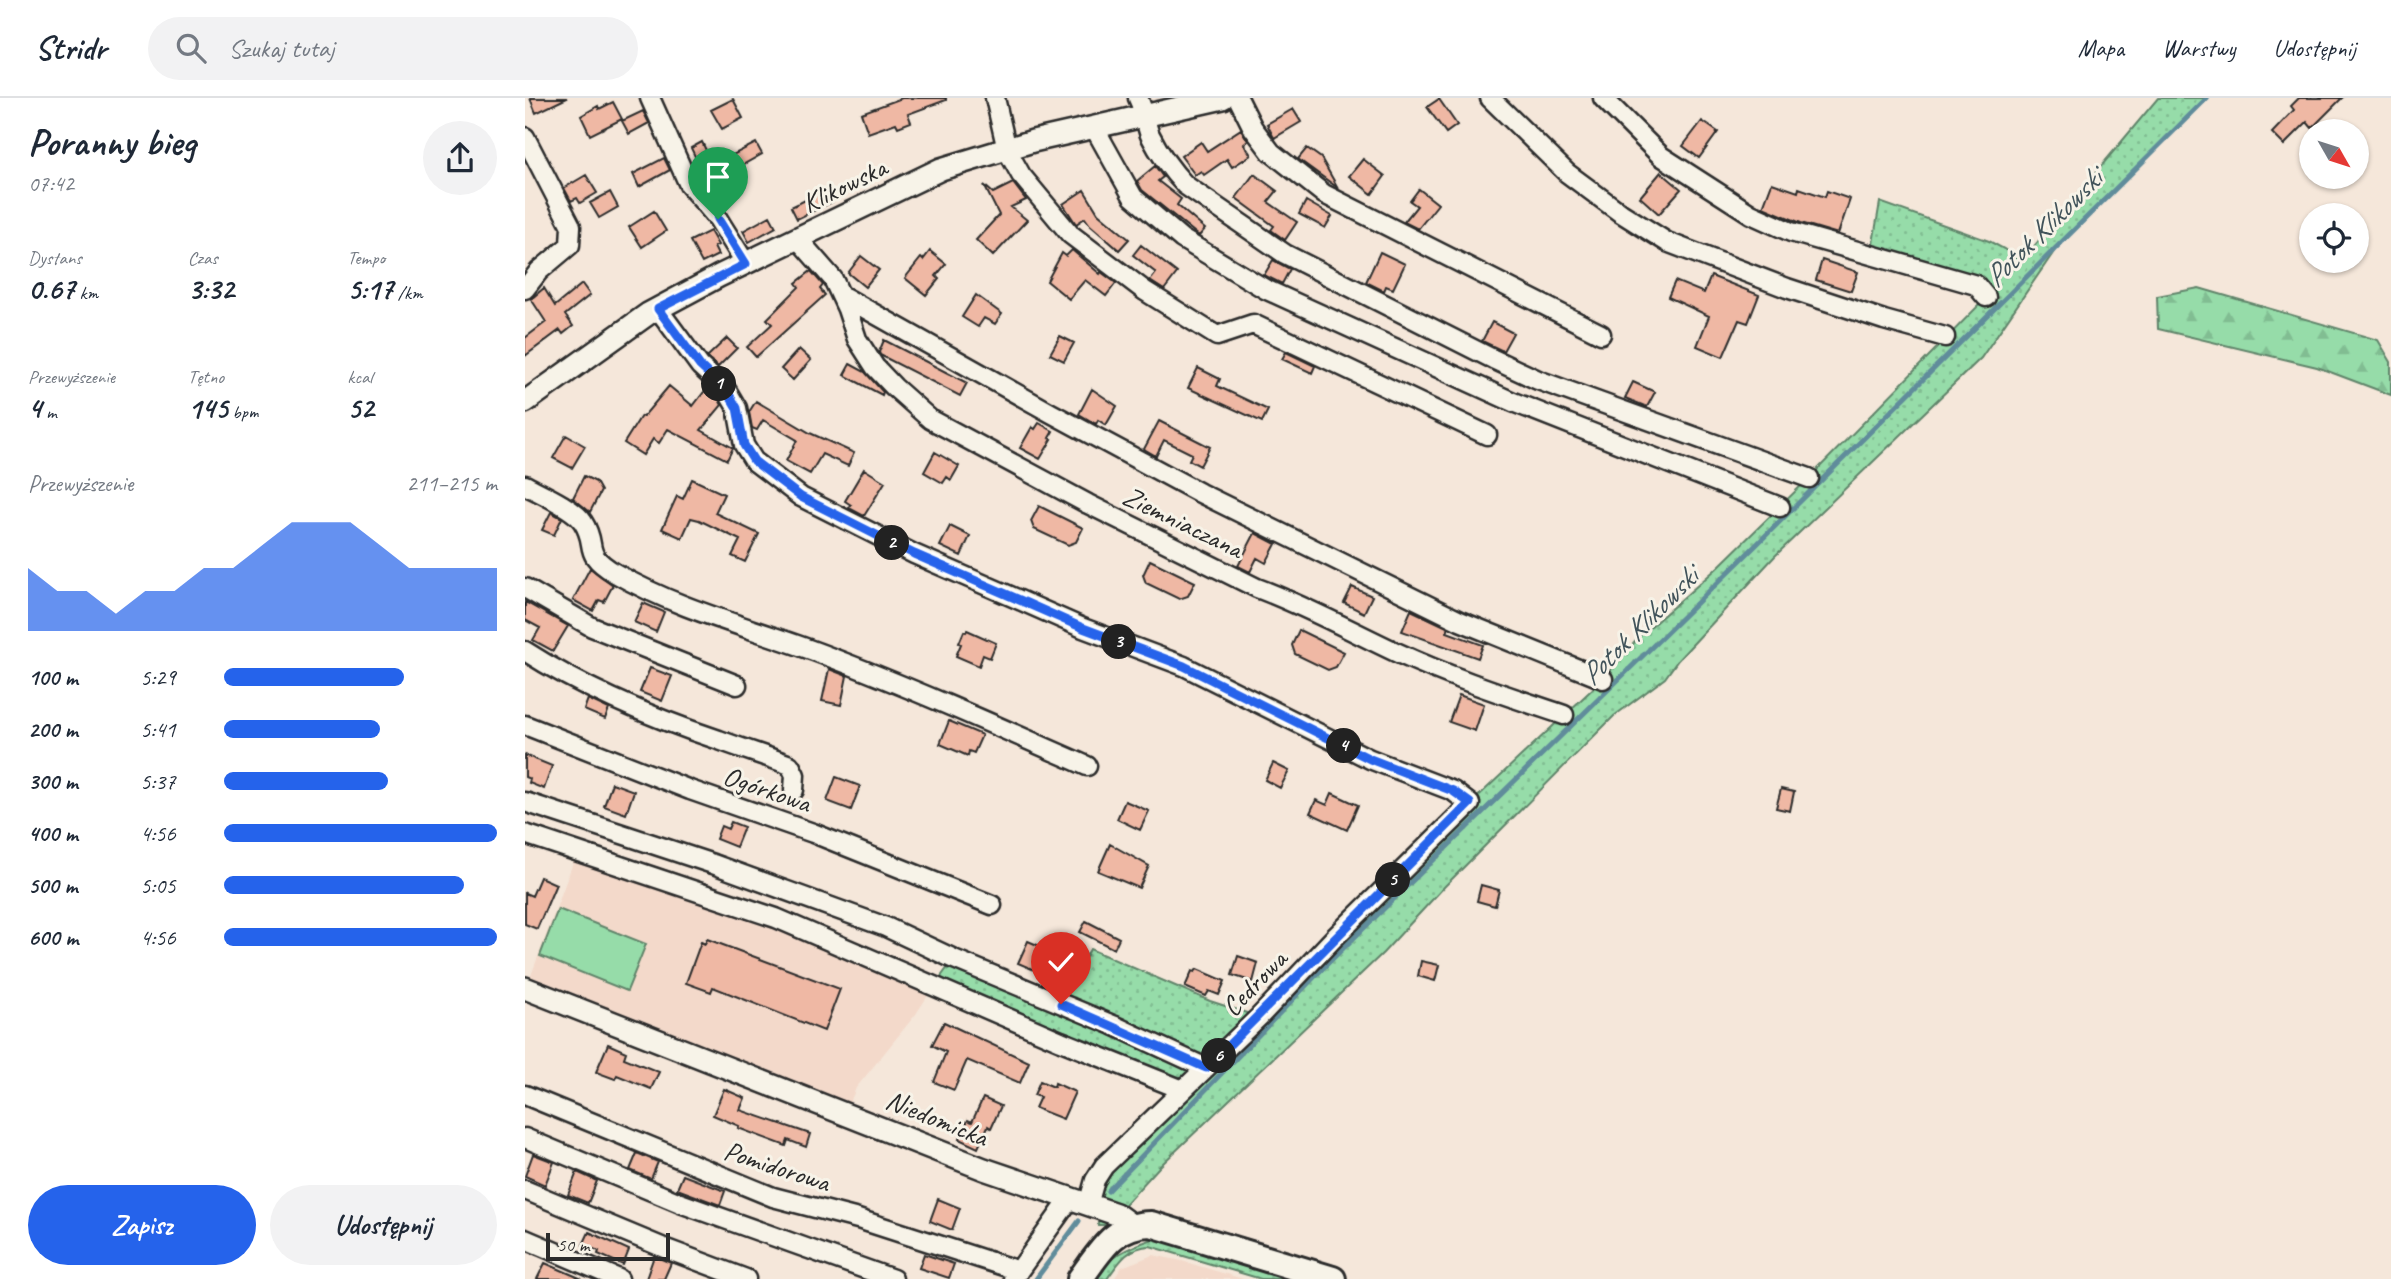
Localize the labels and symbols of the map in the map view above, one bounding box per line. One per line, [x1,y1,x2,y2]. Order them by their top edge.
north arrow [2299,119,2369,189]
pin [688,147,748,219]
street label: Klikowska [796,148,894,220]
water label: Potok Klikowski [1976,156,2115,295]
pin: 1 [701,366,737,402]
street label: Ziemniaczana [1117,478,1251,567]
pin: 2 [875,526,909,560]
water label: Potok Klikowski [1572,554,1711,693]
pin: 3 [1101,624,1137,660]
pin: 4 [1327,728,1361,764]
street label: Ogórkowa [719,758,817,821]
pin: 5 [1375,862,1411,898]
pin [1031,932,1091,1004]
street label: Cedrowa [1214,941,1296,1024]
pin: 6 [1201,1038,1237,1074]
street label: Niedomicka [881,1082,995,1155]
street label: Pomidorowa [720,1132,836,1200]
scale bar [546,1230,670,1262]

